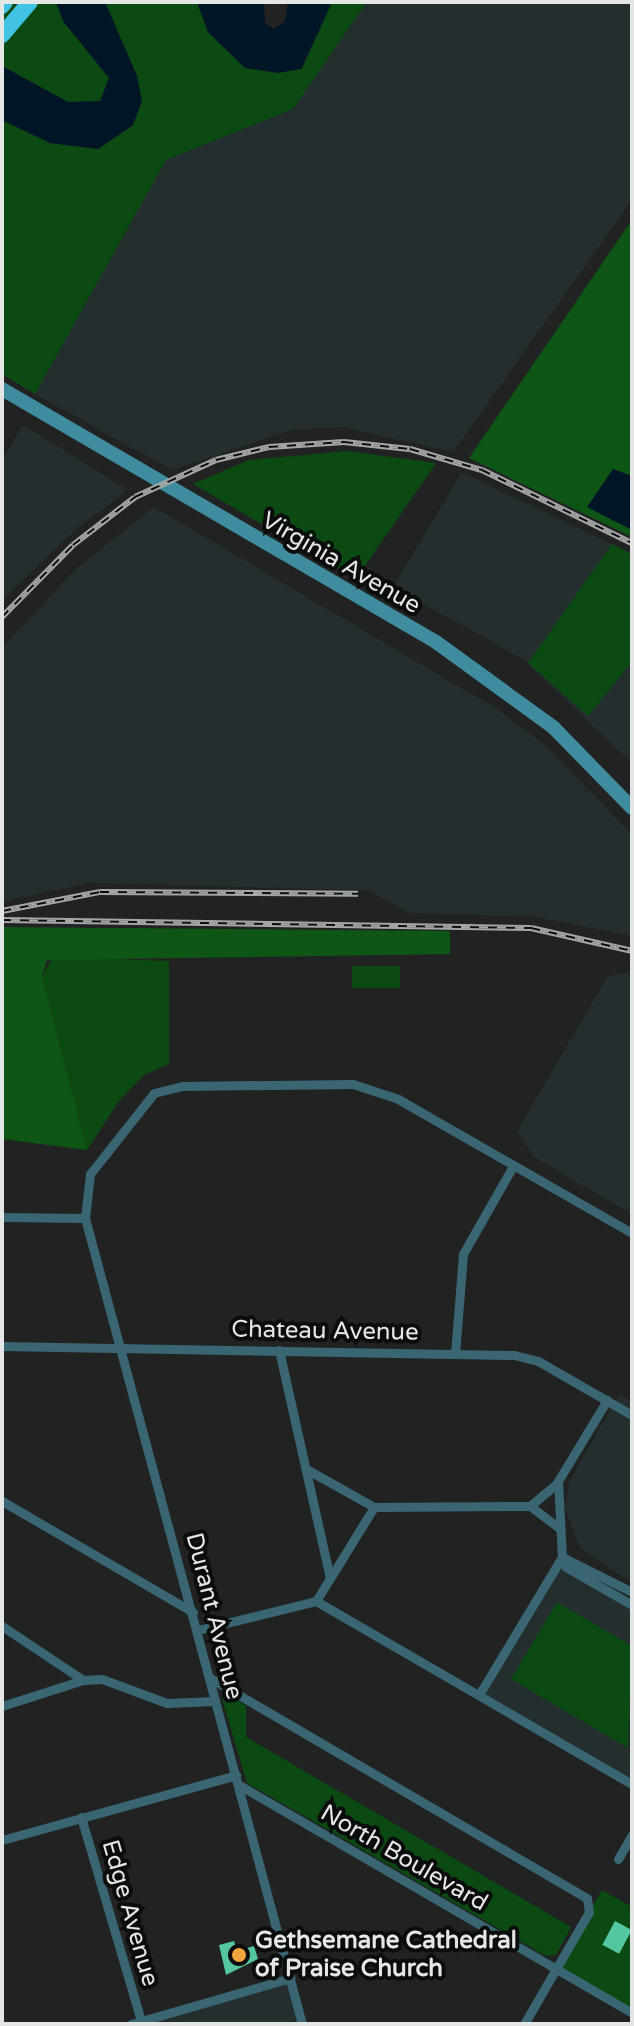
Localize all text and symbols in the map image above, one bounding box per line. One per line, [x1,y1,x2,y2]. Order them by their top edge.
street label: Virginia Avenue [256,506,426,620]
street label: Chateau Avenue [231,1315,419,1347]
street label: Durant Avenue [179,1530,249,1702]
street label: North Boulevard [315,1799,493,1917]
street label: Edge Avenue [95,1836,165,1990]
place label: Gethsemane Cathedral of Praise Church [255,1927,517,1983]
marker: Gethsemane Cathedral of Praise Church [230,1946,248,1964]

